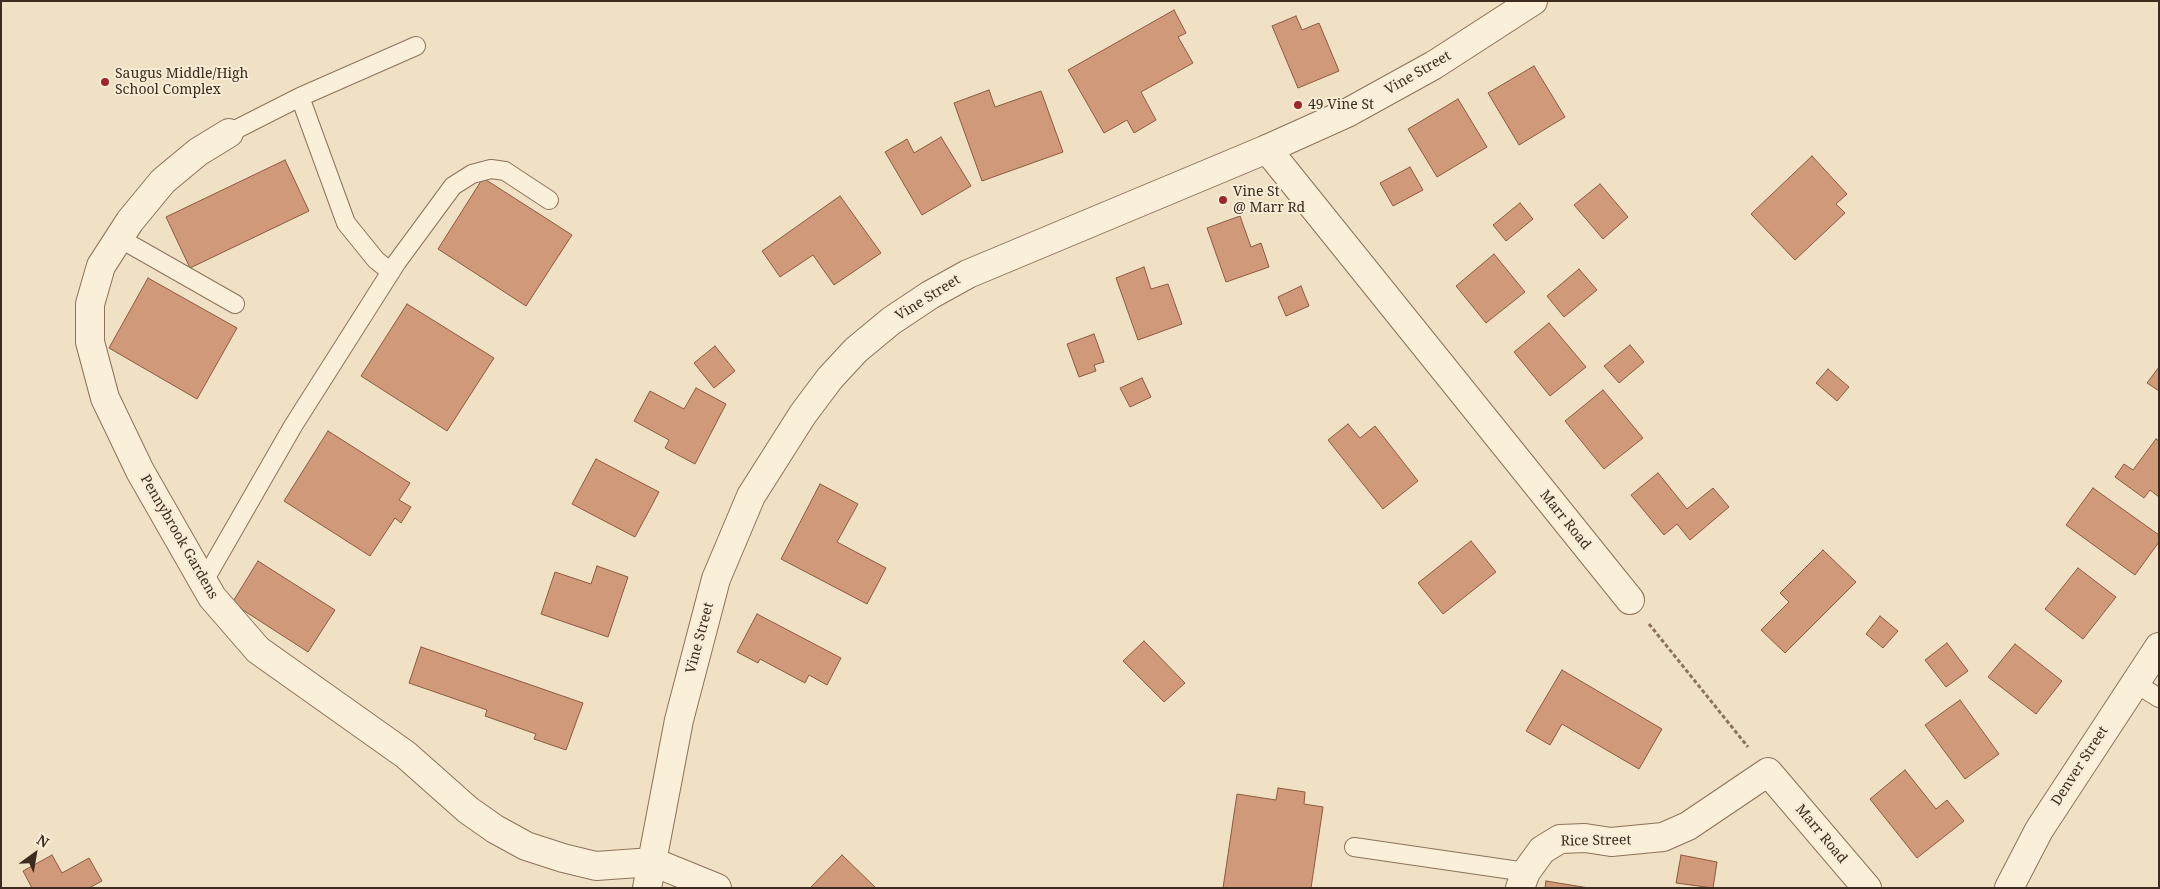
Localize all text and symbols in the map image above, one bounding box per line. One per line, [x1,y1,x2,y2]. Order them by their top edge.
street label: Vine Street [1382,47,1454,99]
place label: Saugus Middle/High School Complex [115,66,248,98]
marker: Saugus Middle/High School Complex [99,76,111,88]
place label: 49 Vine St [1308,97,1374,113]
marker: 49 Vine St [1292,99,1304,111]
place label: Vine St @ Marr Rd [1233,184,1305,216]
marker: Vine St @ Marr Rd [1217,194,1229,206]
street label: Vine Street [893,271,963,325]
street label: Pennybrook Gardens [137,472,221,602]
street label: Marr Road [1536,487,1594,553]
street label: Vine Street [682,601,718,675]
street label: Denver Street [2048,723,2112,809]
street label: Marr Road [1792,801,1850,867]
north arrow [10,829,60,879]
text: N [33,830,53,852]
street label: Rice Street [1560,832,1632,850]

